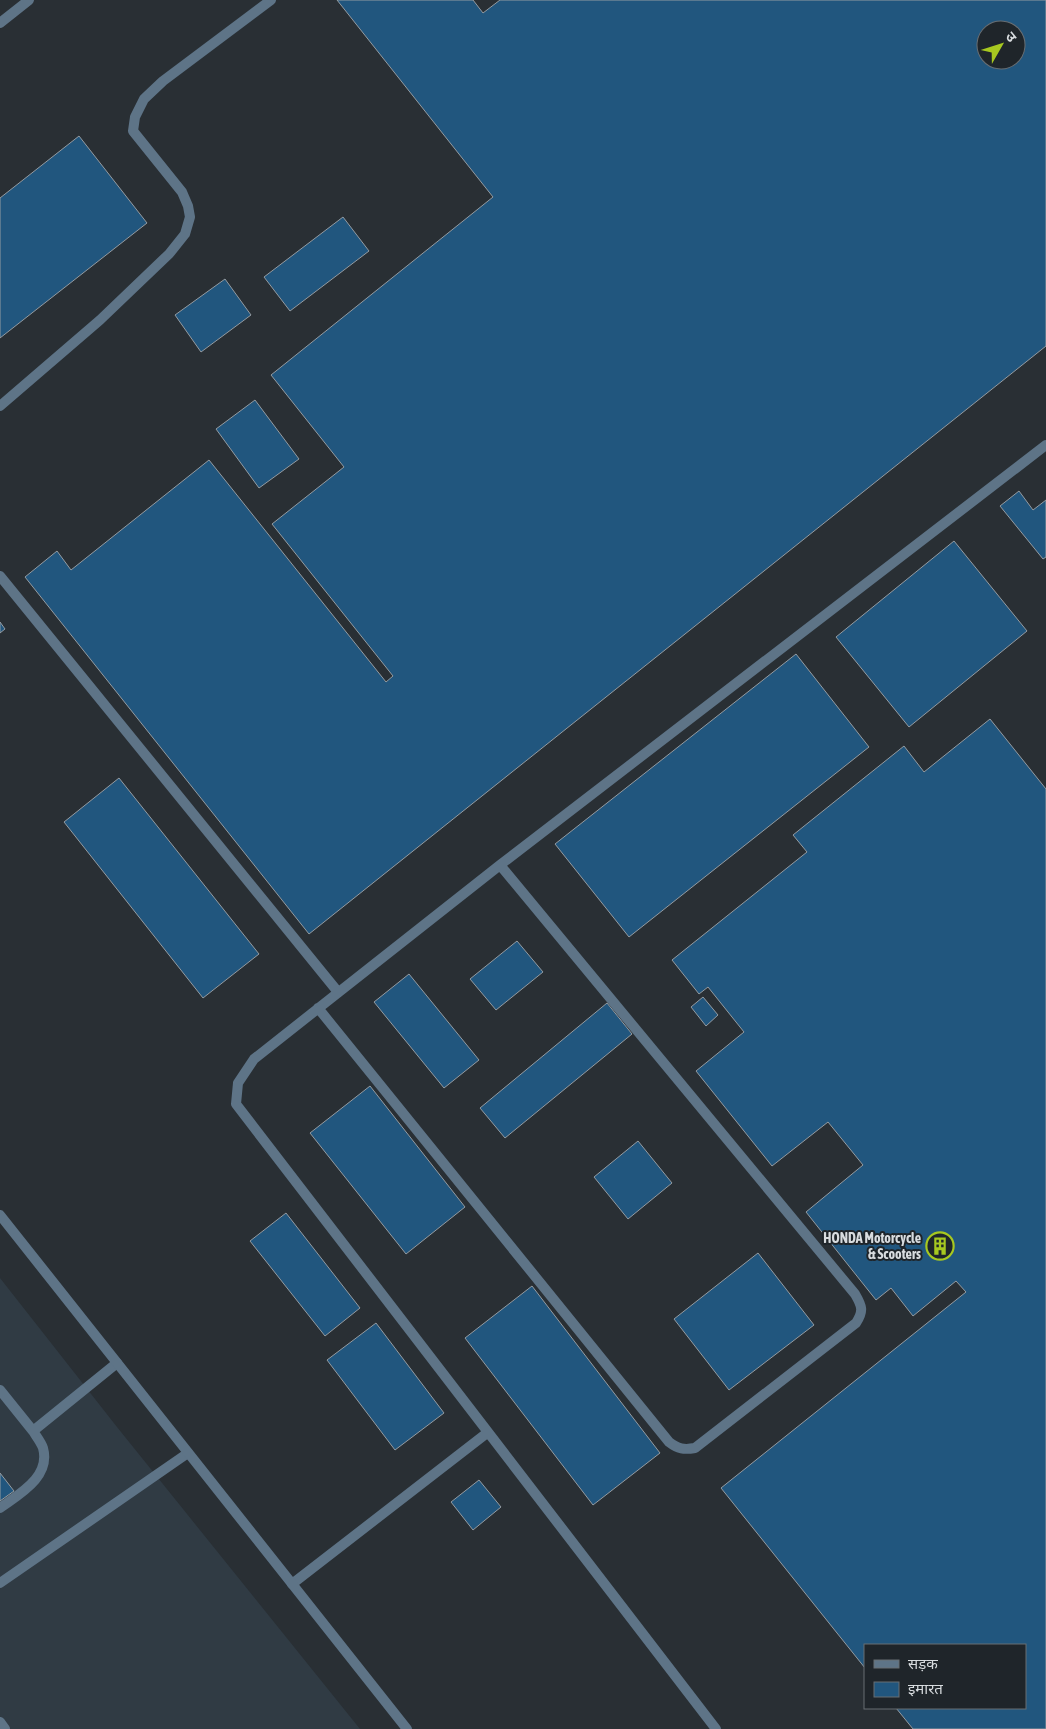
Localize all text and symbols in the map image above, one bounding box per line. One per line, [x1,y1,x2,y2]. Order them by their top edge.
north arrow [976,20,1026,70]
text: उ [1002,29,1020,46]
place label: HONDA Motorcycle & Scooters [823,1230,921,1262]
building icon: HONDA Motorcycle & Scooters [925,1231,955,1261]
legend [864,1644,1026,1709]
text: सड़क [908,1655,938,1672]
text: इमारत [908,1680,943,1697]

